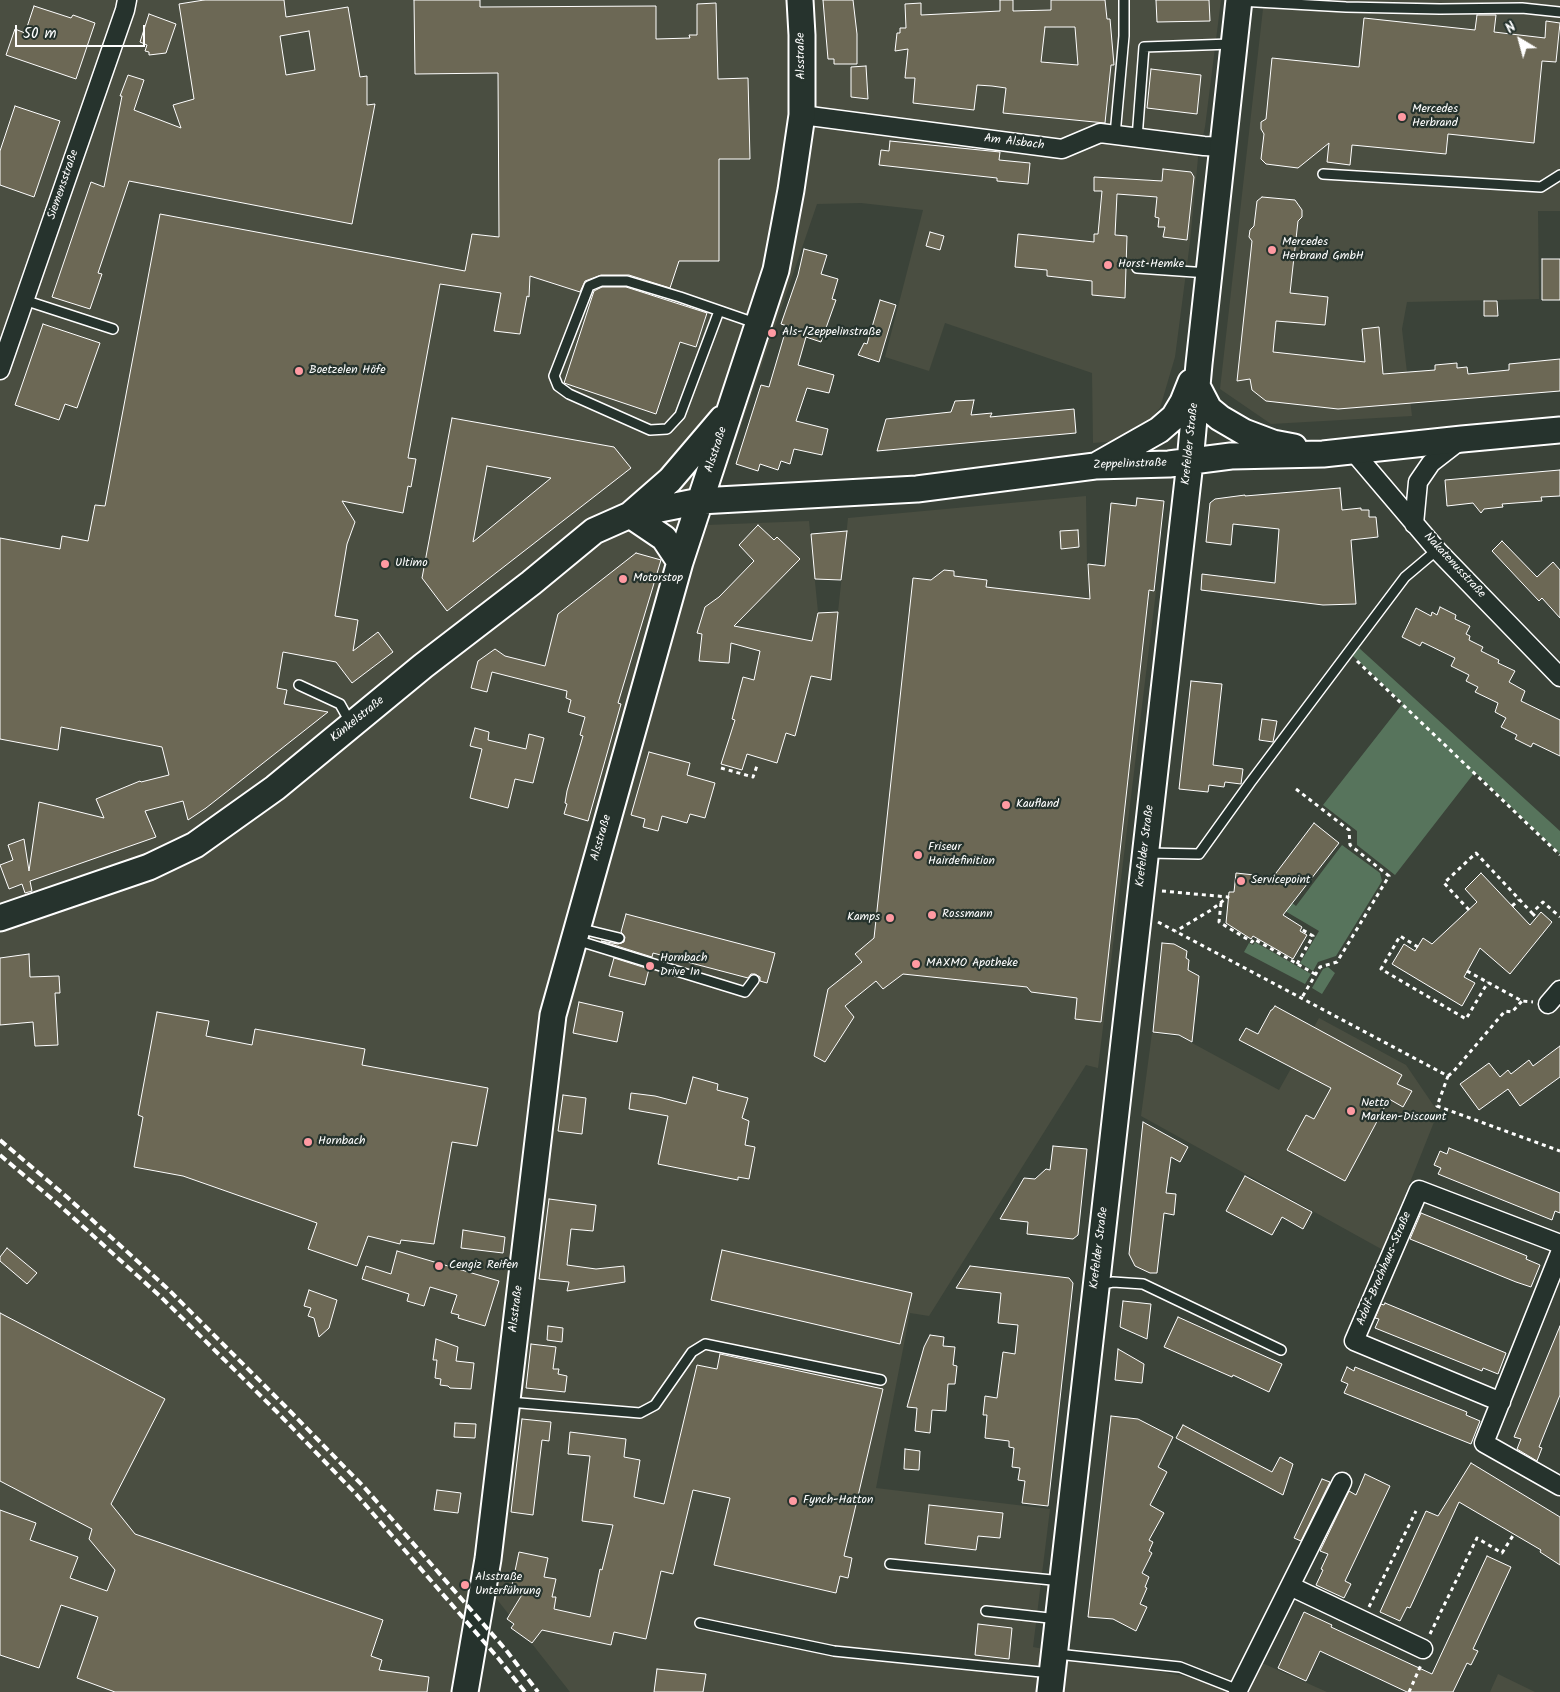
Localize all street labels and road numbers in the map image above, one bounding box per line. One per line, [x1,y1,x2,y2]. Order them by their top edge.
street label: Alsstraße [794,32,810,80]
street label: Am Alsbach [983,132,1045,154]
street label: Siemensstraße [45,148,83,222]
street label: Krefelder Straße [1180,402,1202,486]
street label: Alsstraße [703,425,731,475]
street label: Zeppelinstraße [1093,457,1167,473]
street label: Nakatenusstraße [1420,530,1488,602]
street label: Künkelstraße [328,694,388,746]
street label: Krefelder Straße [1134,804,1158,888]
street label: Alsstraße [589,813,615,863]
street label: Krefelder Straße [1088,1206,1112,1290]
street label: Adolf-Brochhaus-Straße [1355,1210,1415,1328]
street label: Alsstraße [507,1285,527,1333]

